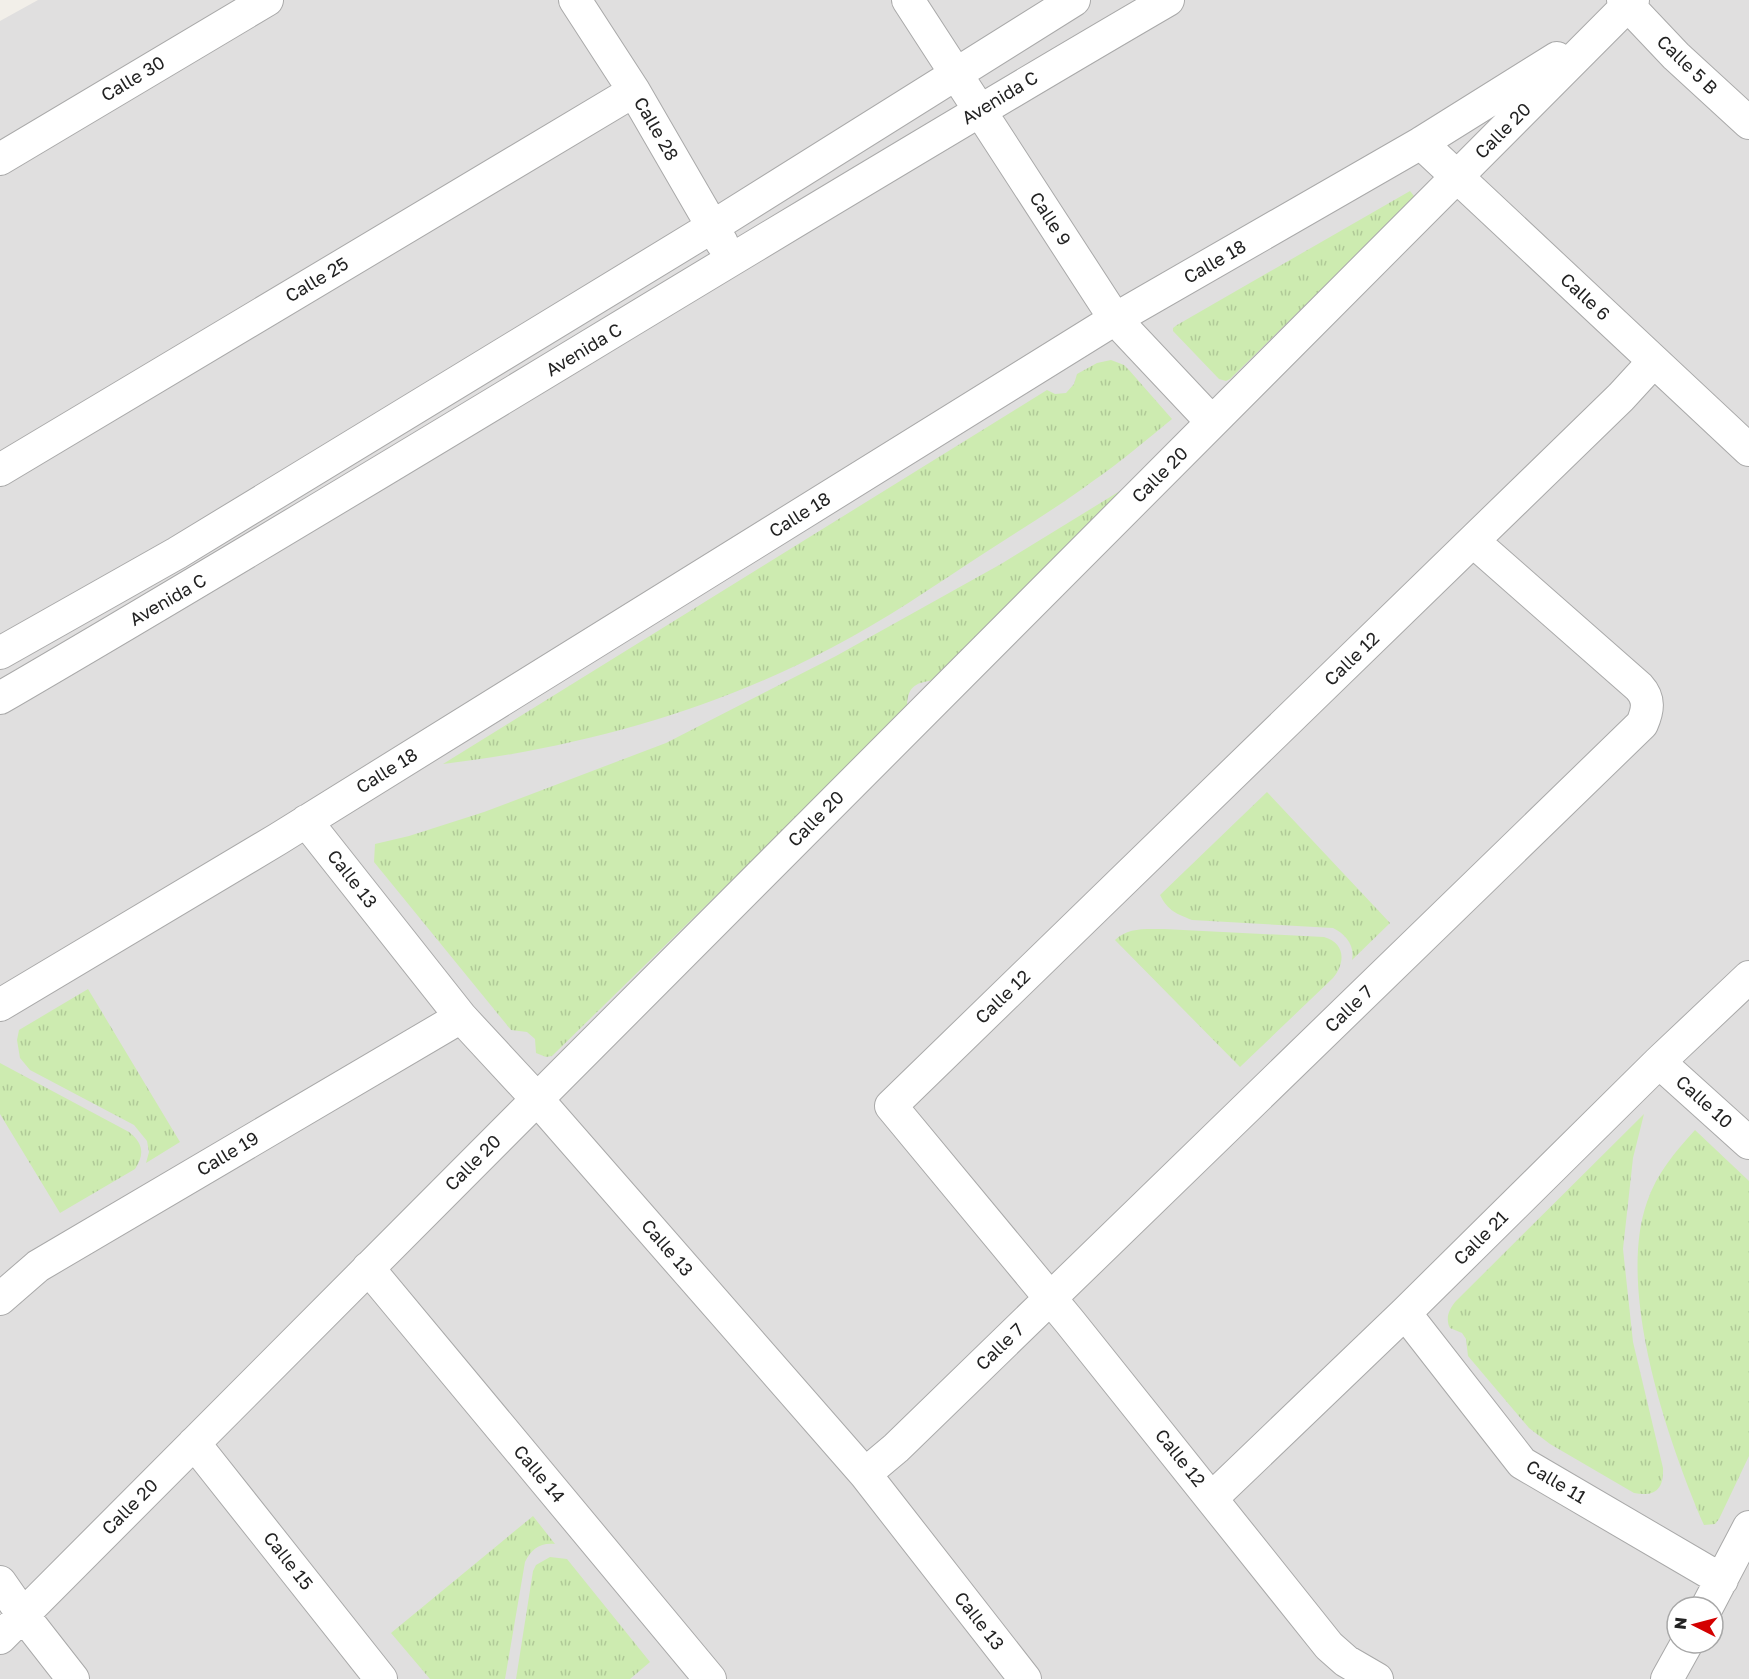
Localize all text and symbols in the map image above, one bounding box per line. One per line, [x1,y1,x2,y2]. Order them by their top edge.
street label: Calle 5 B [1653,30,1723,98]
street label: Calle 30 [97,51,168,106]
street label: Avenida C [957,66,1042,128]
street label: Calle 28 [630,93,684,164]
street label: Calle 20 [1470,98,1535,163]
street label: Calle 9 [1025,187,1076,249]
street label: Calle 18 [1179,235,1250,288]
street label: Calle 25 [281,252,352,306]
street label: Calle 6 [1556,268,1615,325]
street label: Avenida C [541,318,626,380]
street label: Calle 20 [1127,442,1192,507]
street label: Calle 18 [765,487,834,542]
street label: Avenida C [125,568,210,630]
street label: Calle 12 [1319,627,1383,690]
street label: Calle 18 [352,743,421,798]
street label: Calle 20 [783,786,848,851]
street label: Calle 13 [323,845,382,912]
street label: Calle 12 [970,965,1034,1028]
street label: Calle 7 [1320,980,1377,1036]
street label: Calle 10 [1672,1070,1738,1132]
street label: Calle 19 [193,1126,262,1180]
street label: Calle 20 [440,1130,505,1195]
street label: Calle 21 [1449,1205,1512,1269]
street label: Calle 13 [637,1214,698,1280]
street label: Calle 7 [971,1318,1028,1374]
street label: Calle 12 [1151,1424,1211,1491]
street label: Calle 14 [509,1440,570,1507]
street label: Calle 11 [1522,1455,1591,1508]
street label: Calle 20 [97,1474,162,1539]
street label: Calle 15 [259,1527,318,1594]
street label: Calle 13 [950,1587,1009,1654]
north arrow [1665,1595,1725,1655]
text: N [1670,1616,1691,1631]

